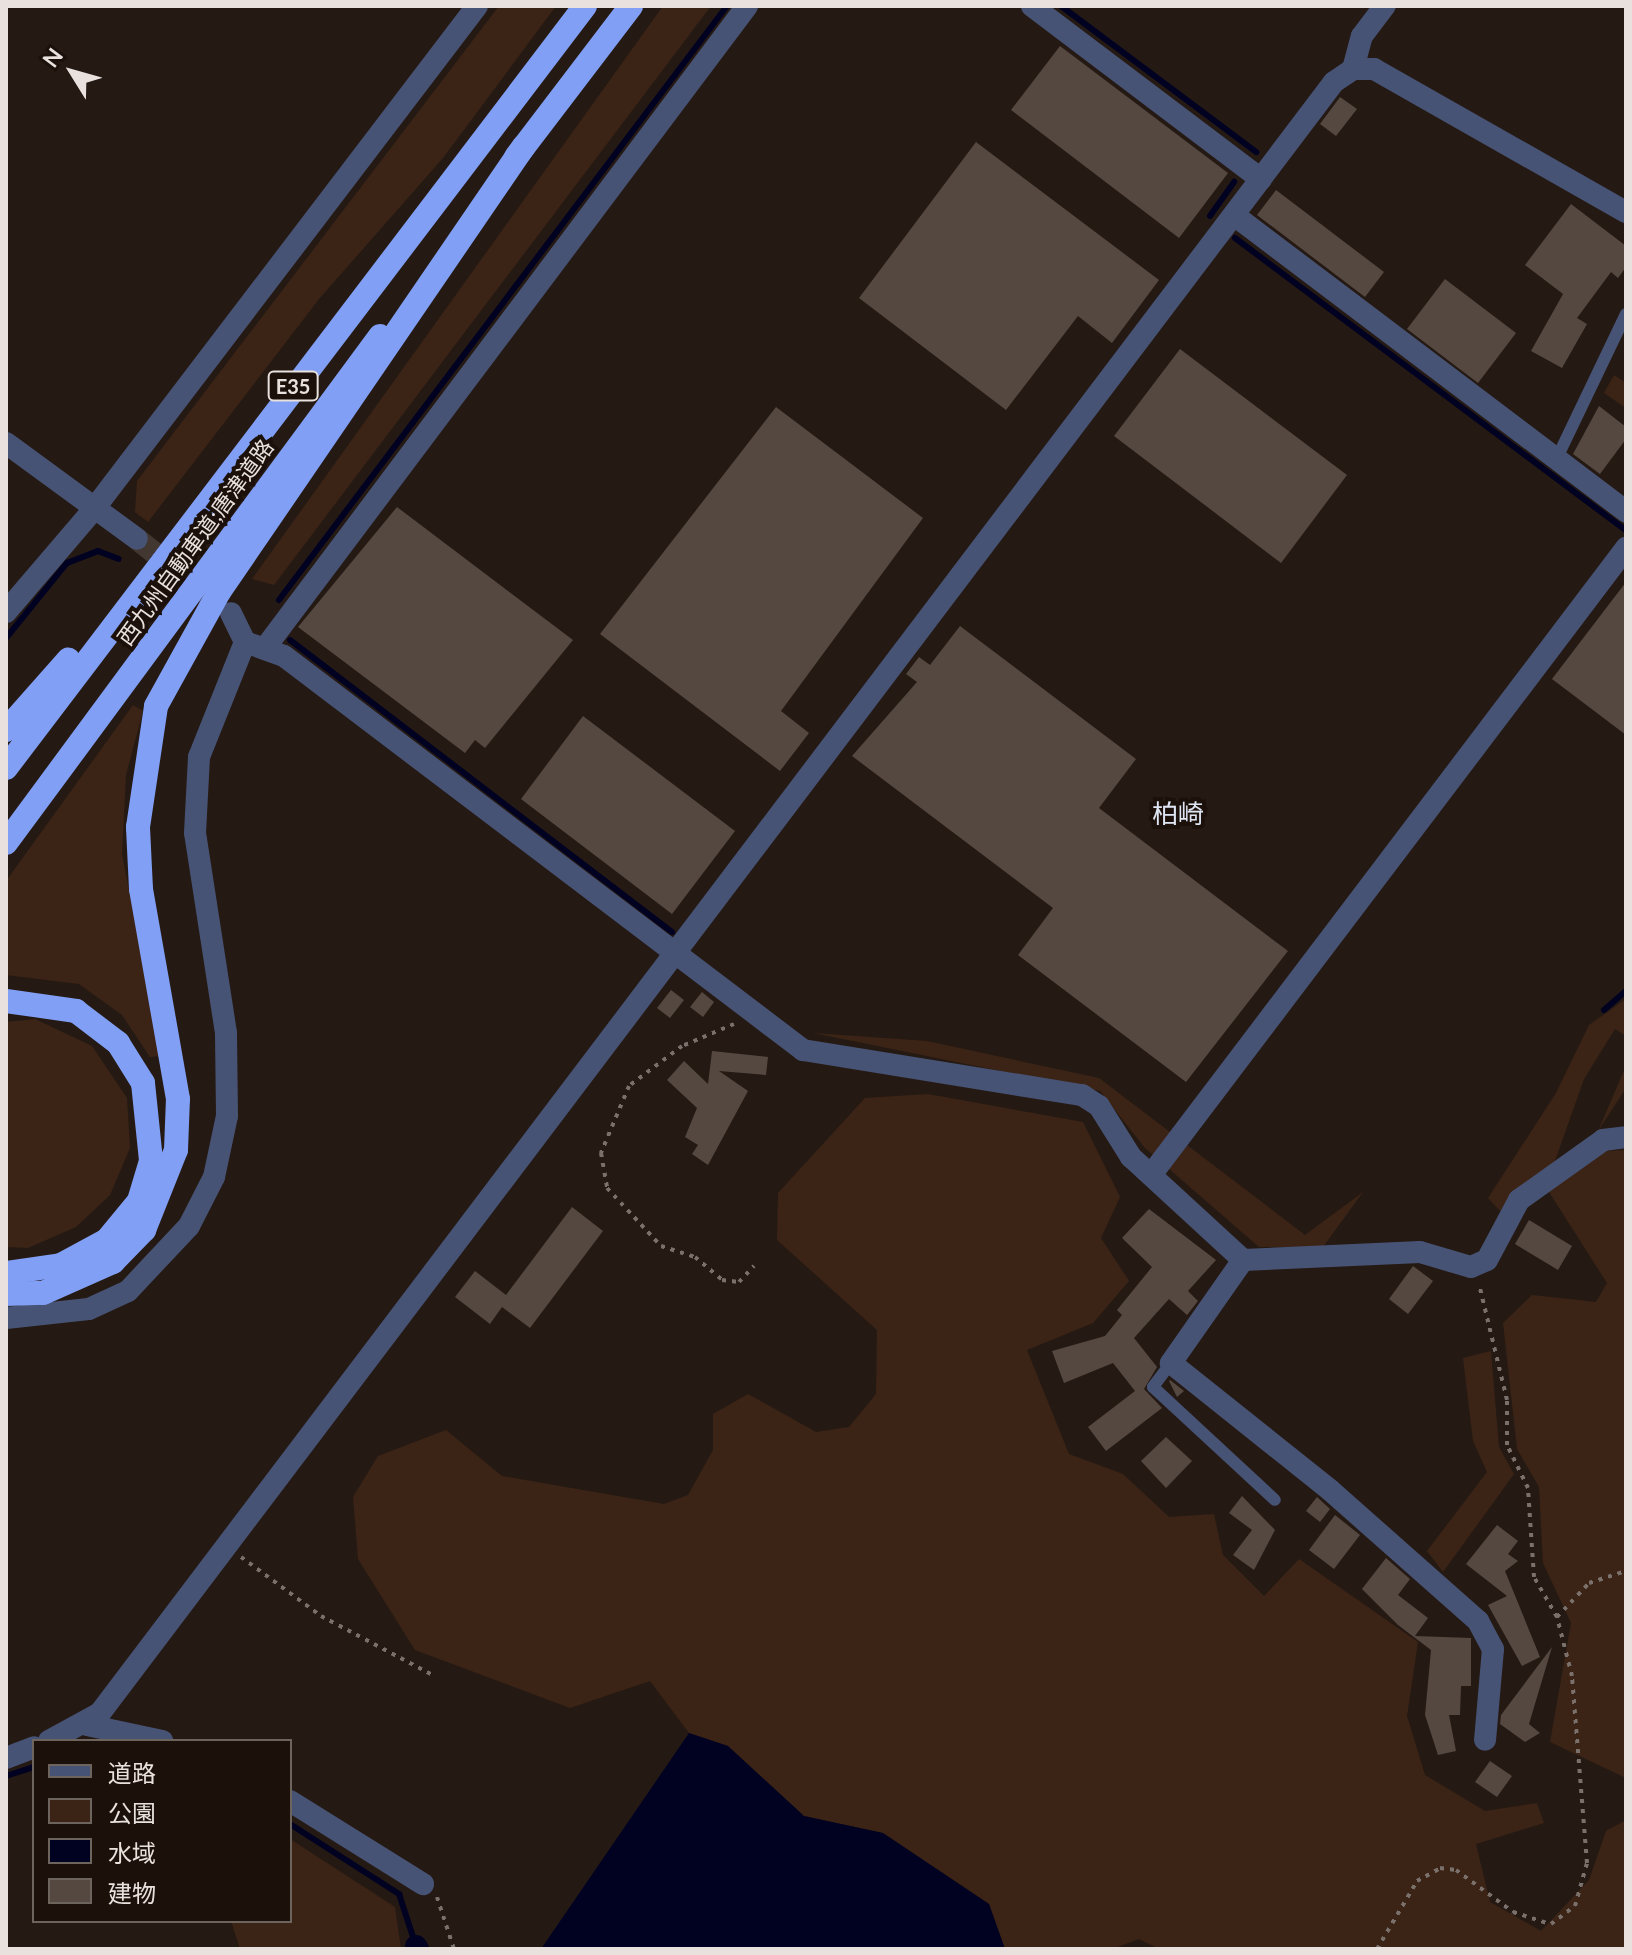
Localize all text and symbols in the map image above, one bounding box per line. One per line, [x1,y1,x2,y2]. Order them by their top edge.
north arrow [32,32,112,112]
text: N [37,42,68,72]
road number: E35 [267,370,319,402]
street label: 西九州自動車道;唐津道路 [112,434,278,650]
district label: 柏崎 [1152,798,1204,830]
legend [32,1739,292,1923]
text: 道路 [108,1758,156,1787]
text: 公園 [108,1798,156,1827]
text: 水域 [108,1838,156,1867]
text: 建物 [108,1878,156,1907]

